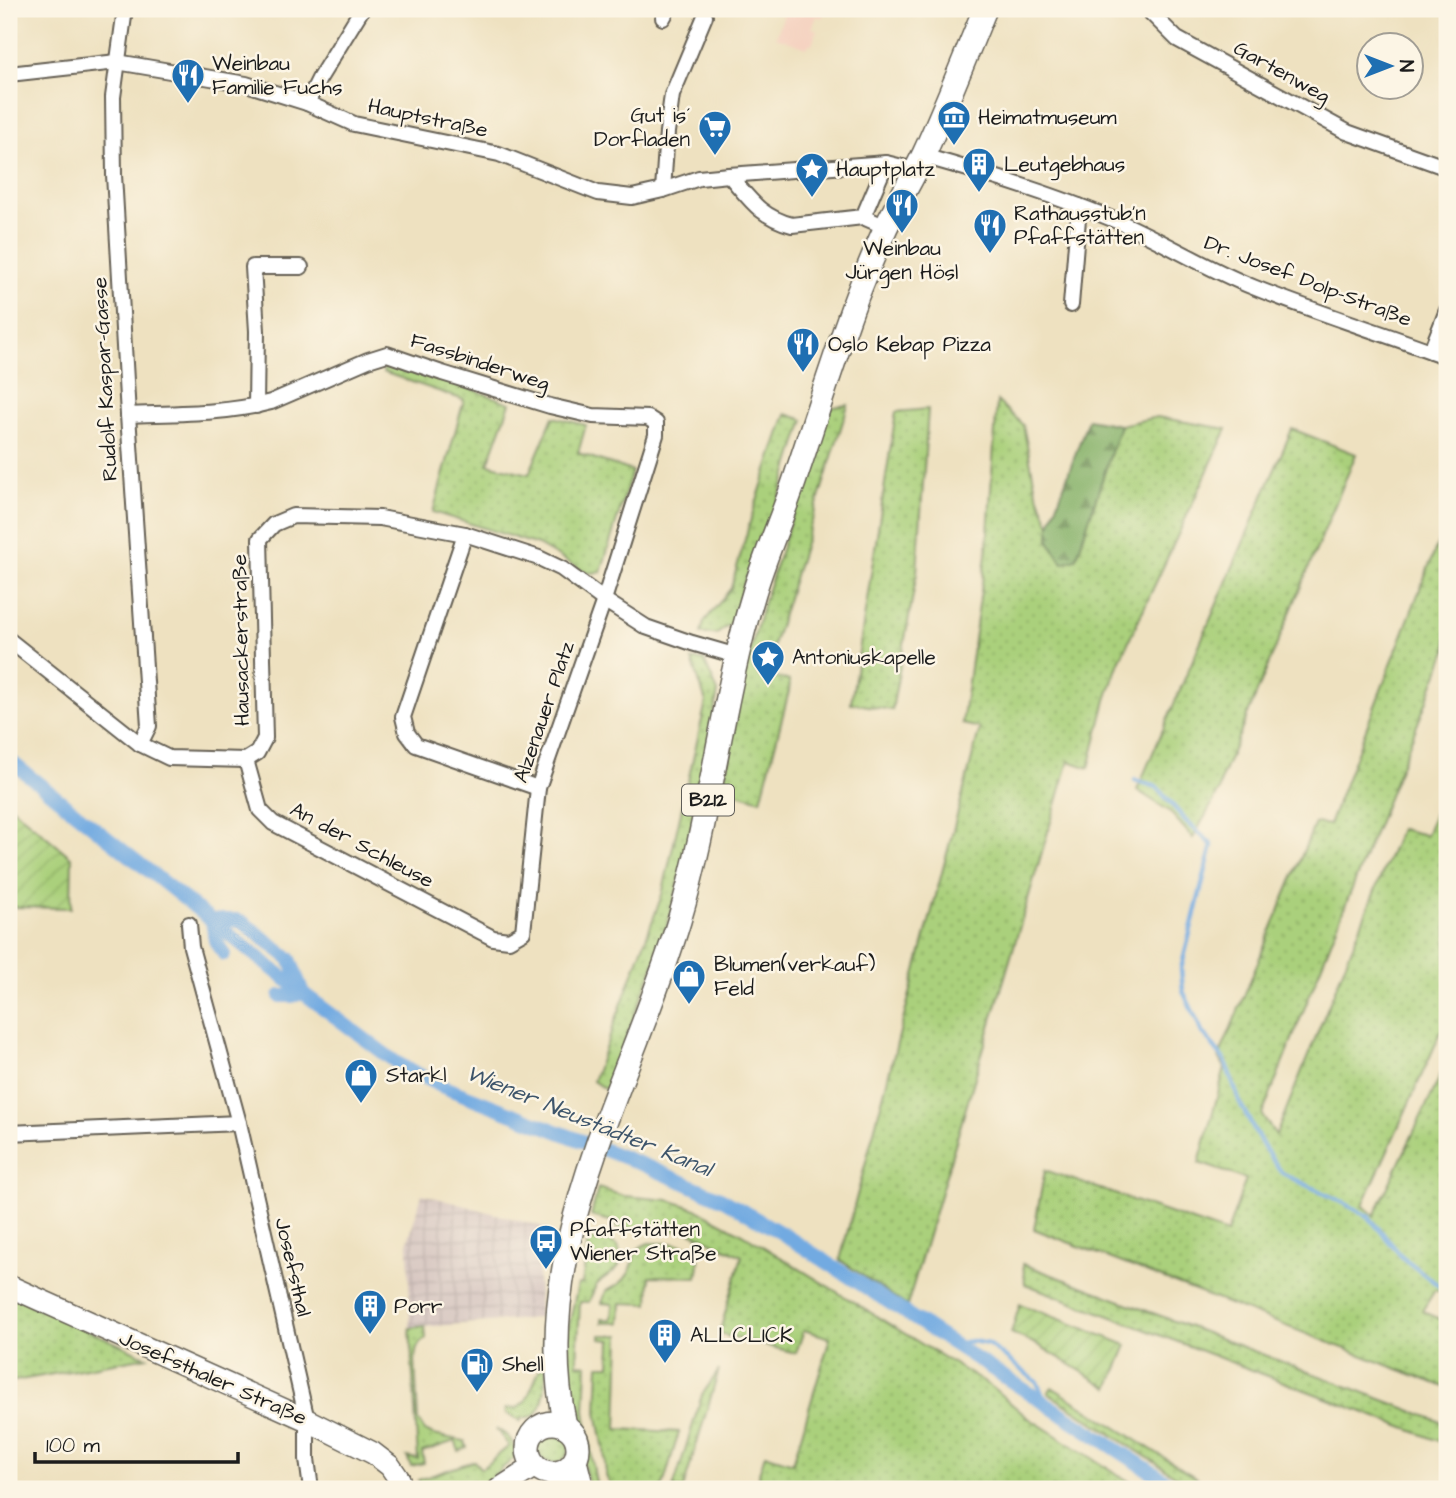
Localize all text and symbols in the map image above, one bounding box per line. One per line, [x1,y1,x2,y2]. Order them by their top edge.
north arrow [1354,32,1424,102]
street label: Gartenweg [1227,34,1336,112]
place label: Weinbau Familie Fuchs [212,49,342,102]
restaurant icon: Weinbau Familie Fuchs [169,56,207,105]
text: N [1392,60,1419,72]
street label: Hauptstraße [365,91,491,146]
museum icon: Heimatmuseum [935,98,973,147]
place label: Gut is´ Dorfladen [594,101,690,154]
place label: Heimatmuseum [978,103,1117,132]
supermarket icon: Gut is´ Dorfladen [696,108,734,157]
building icon: Leutgebhaus [960,145,998,194]
place icon: Hauptplatz [793,150,831,199]
place label: Leutgebhaus [1004,150,1125,181]
place label: Hauptplatz [836,155,935,185]
restaurant icon: Weinbau Jürgen Hösl [883,186,921,235]
place label: Rathausstub'n Pfaffstätten [1014,199,1146,252]
restaurant icon: Rathausstub'n Pfaffstätten [971,206,1009,255]
street label: Dr. Josef Dolp-Straße [1200,228,1416,335]
place label: Weinbau Jürgen Hösl [846,234,958,289]
street label: Rudolf Kaspar-Gasse [85,276,126,482]
restaurant icon: Oslo Kebap Pizza [784,325,822,374]
street label: Fassbinderweg [406,326,553,400]
place label: Oslo Kebap Pizza [828,330,991,360]
street label: Hausackerstraße [225,554,257,726]
street label: Alzenauer Platz [506,637,582,787]
place icon: Antoniuskapelle [749,638,787,687]
place label: Antoniuskapelle [792,643,936,673]
road number: B212 [682,785,734,816]
street label: An der Schleuse [285,795,439,895]
place label: Blumen(verkauf) Feld [714,950,875,1003]
shop icon: Blumen(verkauf) Feld [670,957,708,1006]
shop icon: Starkl [342,1056,380,1105]
water label: Wiener Neustädter Kanal [461,1057,720,1186]
place label: Starkl [386,1061,446,1090]
street label: Josefsthal [268,1215,318,1319]
place label: Pfaffstätten Wiener Straße [570,1215,717,1268]
bus stop icon: Pfaffstätten Wiener Straße [527,1222,565,1271]
building icon: Porr [351,1287,389,1336]
place label: Porr [394,1292,443,1321]
building icon: ALLCLICK [646,1316,684,1365]
place label: ALLCLICK [690,1321,793,1350]
street label: Josefsthaler Straße [115,1324,311,1432]
fuel station icon: Shell [458,1345,496,1394]
place label: Shell [502,1350,544,1379]
scale bar [35,1421,238,1465]
text: 100 m [46,1431,101,1460]

